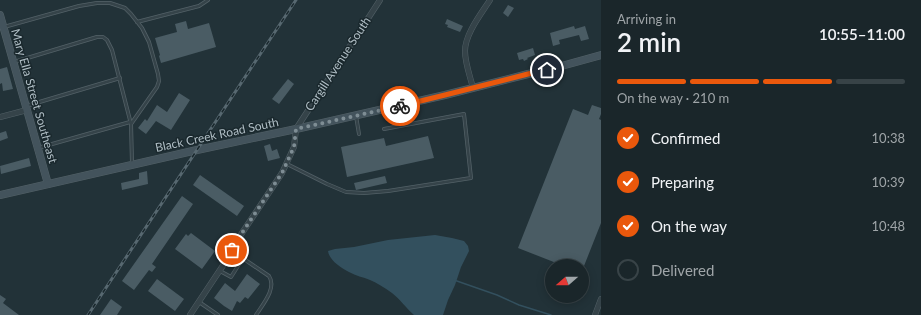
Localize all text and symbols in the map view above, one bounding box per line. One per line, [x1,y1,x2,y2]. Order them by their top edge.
text: Arriving in [617,11,676,27]
street label: Cargill Avenue South [301,14,374,114]
text: 10:55–11:00 [819,25,905,43]
text: 2 min [617,26,681,58]
street label: Mary Ella Street Southeast [8,27,61,166]
pin [530,53,564,87]
icon: home [536,59,558,81]
courier [380,86,420,126]
text: On the way · 210 m [617,90,729,106]
icon: bike [389,95,411,117]
street label: Black Creek Road South [154,114,280,155]
icon: check [617,127,639,149]
text: Confirmed [651,129,720,147]
text: 10:38 [872,130,905,146]
icon: check [617,171,639,193]
text: Preparing [651,173,714,191]
text: 10:39 [872,174,905,190]
icon: check [617,215,639,237]
text: On the way [651,217,727,235]
text: 10:48 [872,218,905,234]
pin [215,233,249,267]
icon: bag [221,239,243,261]
north arrow [545,259,589,303]
map controls [545,259,589,303]
text: Delivered [651,261,714,279]

